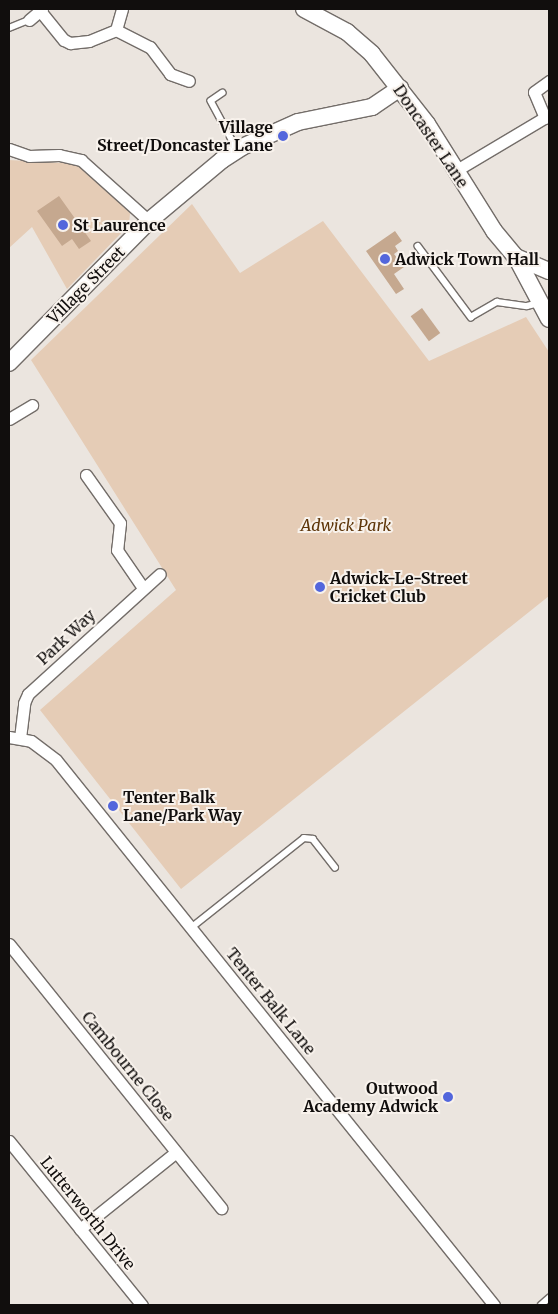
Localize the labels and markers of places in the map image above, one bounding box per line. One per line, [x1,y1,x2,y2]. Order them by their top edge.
place label: Village Street/Doncaster Lane [97,117,273,155]
marker: Village Street/Doncaster Lane [277,130,289,142]
place label: St Laurence [73,215,166,235]
marker: St Laurence [57,219,69,231]
place label: Adwick Town Hall [395,249,539,269]
marker: Adwick Town Hall [379,253,391,265]
place label: Adwick-Le-Street Cricket Club [330,568,468,606]
marker: Adwick-Le-Street Cricket Club [314,581,326,593]
place label: Tenter Balk Lane/Park Way [123,787,242,825]
marker: Tenter Balk Lane/Park Way [107,800,119,812]
place label: Outwood Academy Adwick [303,1078,438,1116]
marker: Outwood Academy Adwick [442,1091,454,1103]

